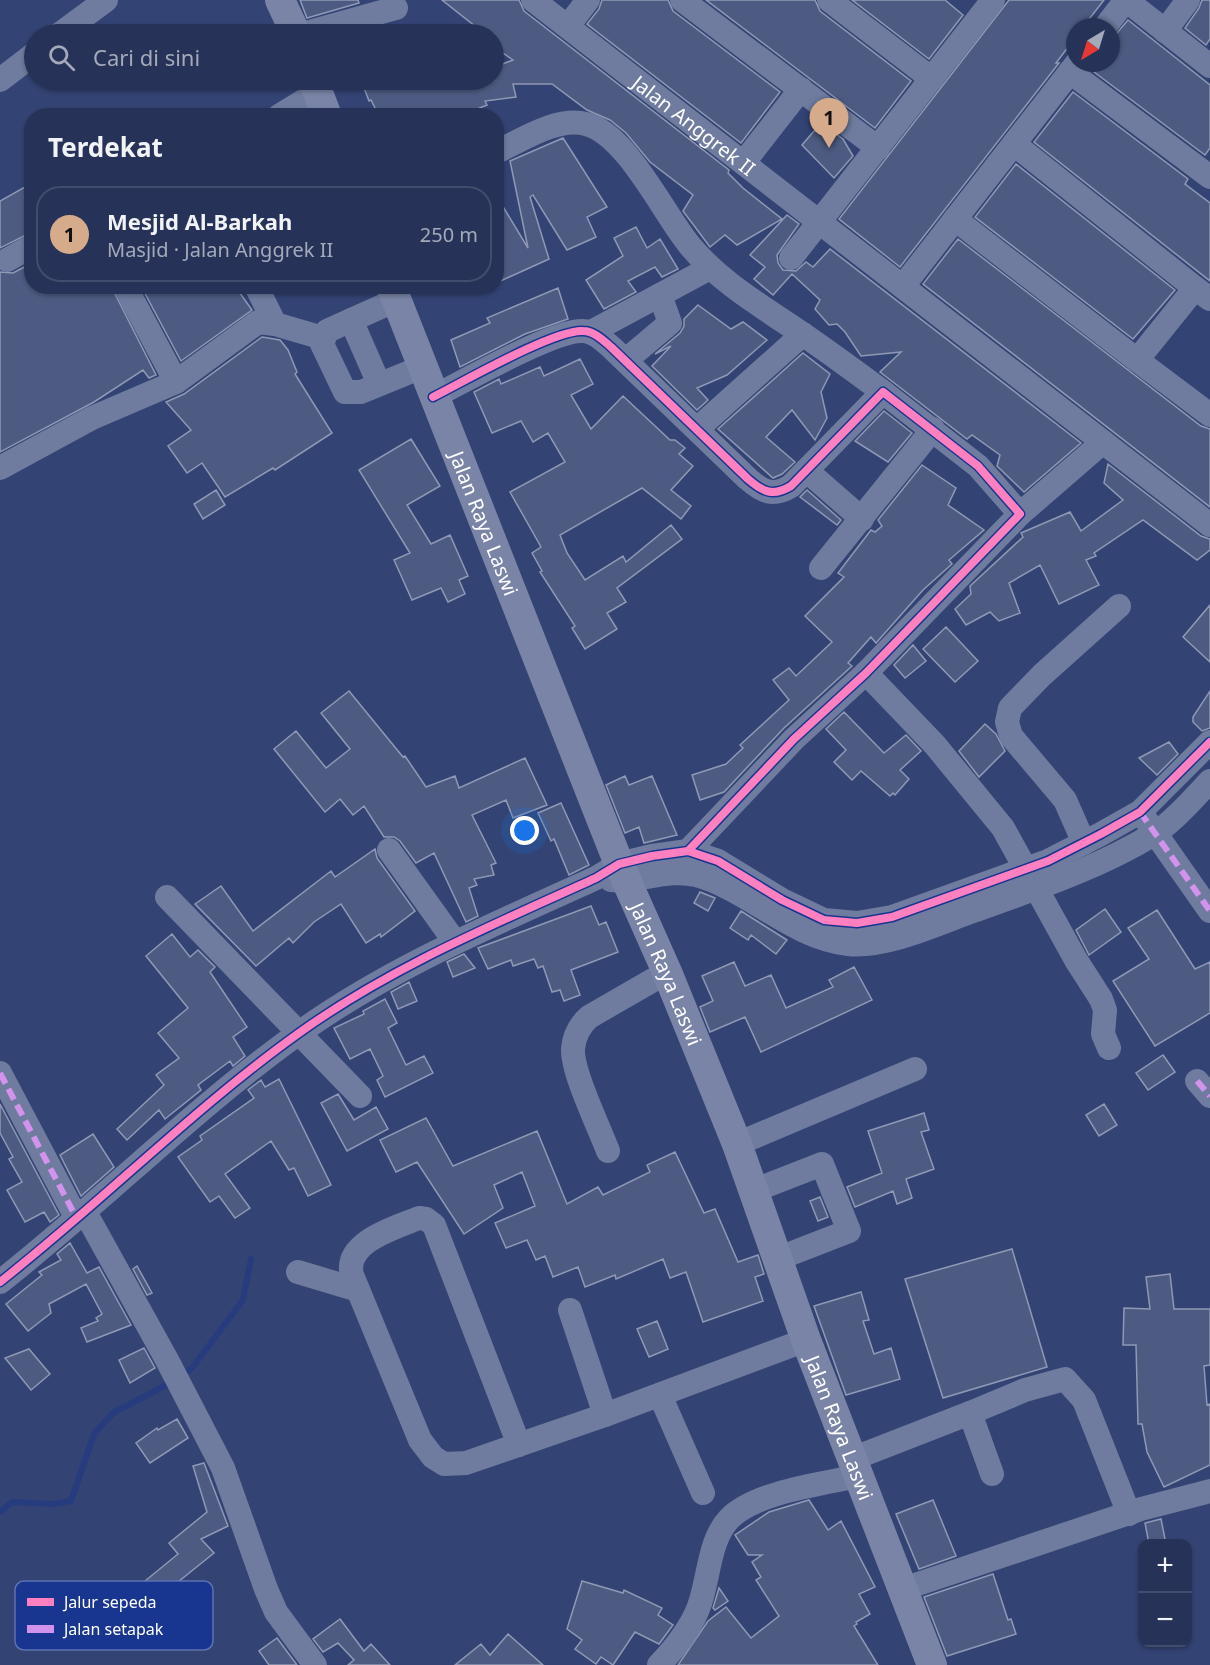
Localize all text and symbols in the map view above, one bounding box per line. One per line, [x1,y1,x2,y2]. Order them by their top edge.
north arrow [1066,18,1120,72]
search box [24,24,504,90]
icon: search [45,41,78,74]
text: Cari di sini [93,42,200,72]
street label: Jalan Anggrek II [625,67,761,181]
pin: 1 [810,98,848,148]
text: Terdekat [48,129,163,165]
text: Mesjid Al-Barkah [107,206,292,236]
text: 1 [64,221,75,248]
text: 250 m [420,221,478,248]
text: Masjid · Jalan Anggrek II [107,236,333,263]
street label: Jalan Raya Laswi [443,445,525,599]
your location [510,816,539,845]
street label: Jalan Raya Laswi [623,896,709,1049]
street label: Jalan Raya Laswi [799,1349,880,1504]
map controls [1138,1539,1192,1647]
button: + [1138,1539,1192,1593]
legend [15,1581,213,1650]
text: Jalur sepeda [62,1591,157,1613]
button: − [1138,1593,1192,1647]
text: Jalan setapak [62,1618,164,1640]

